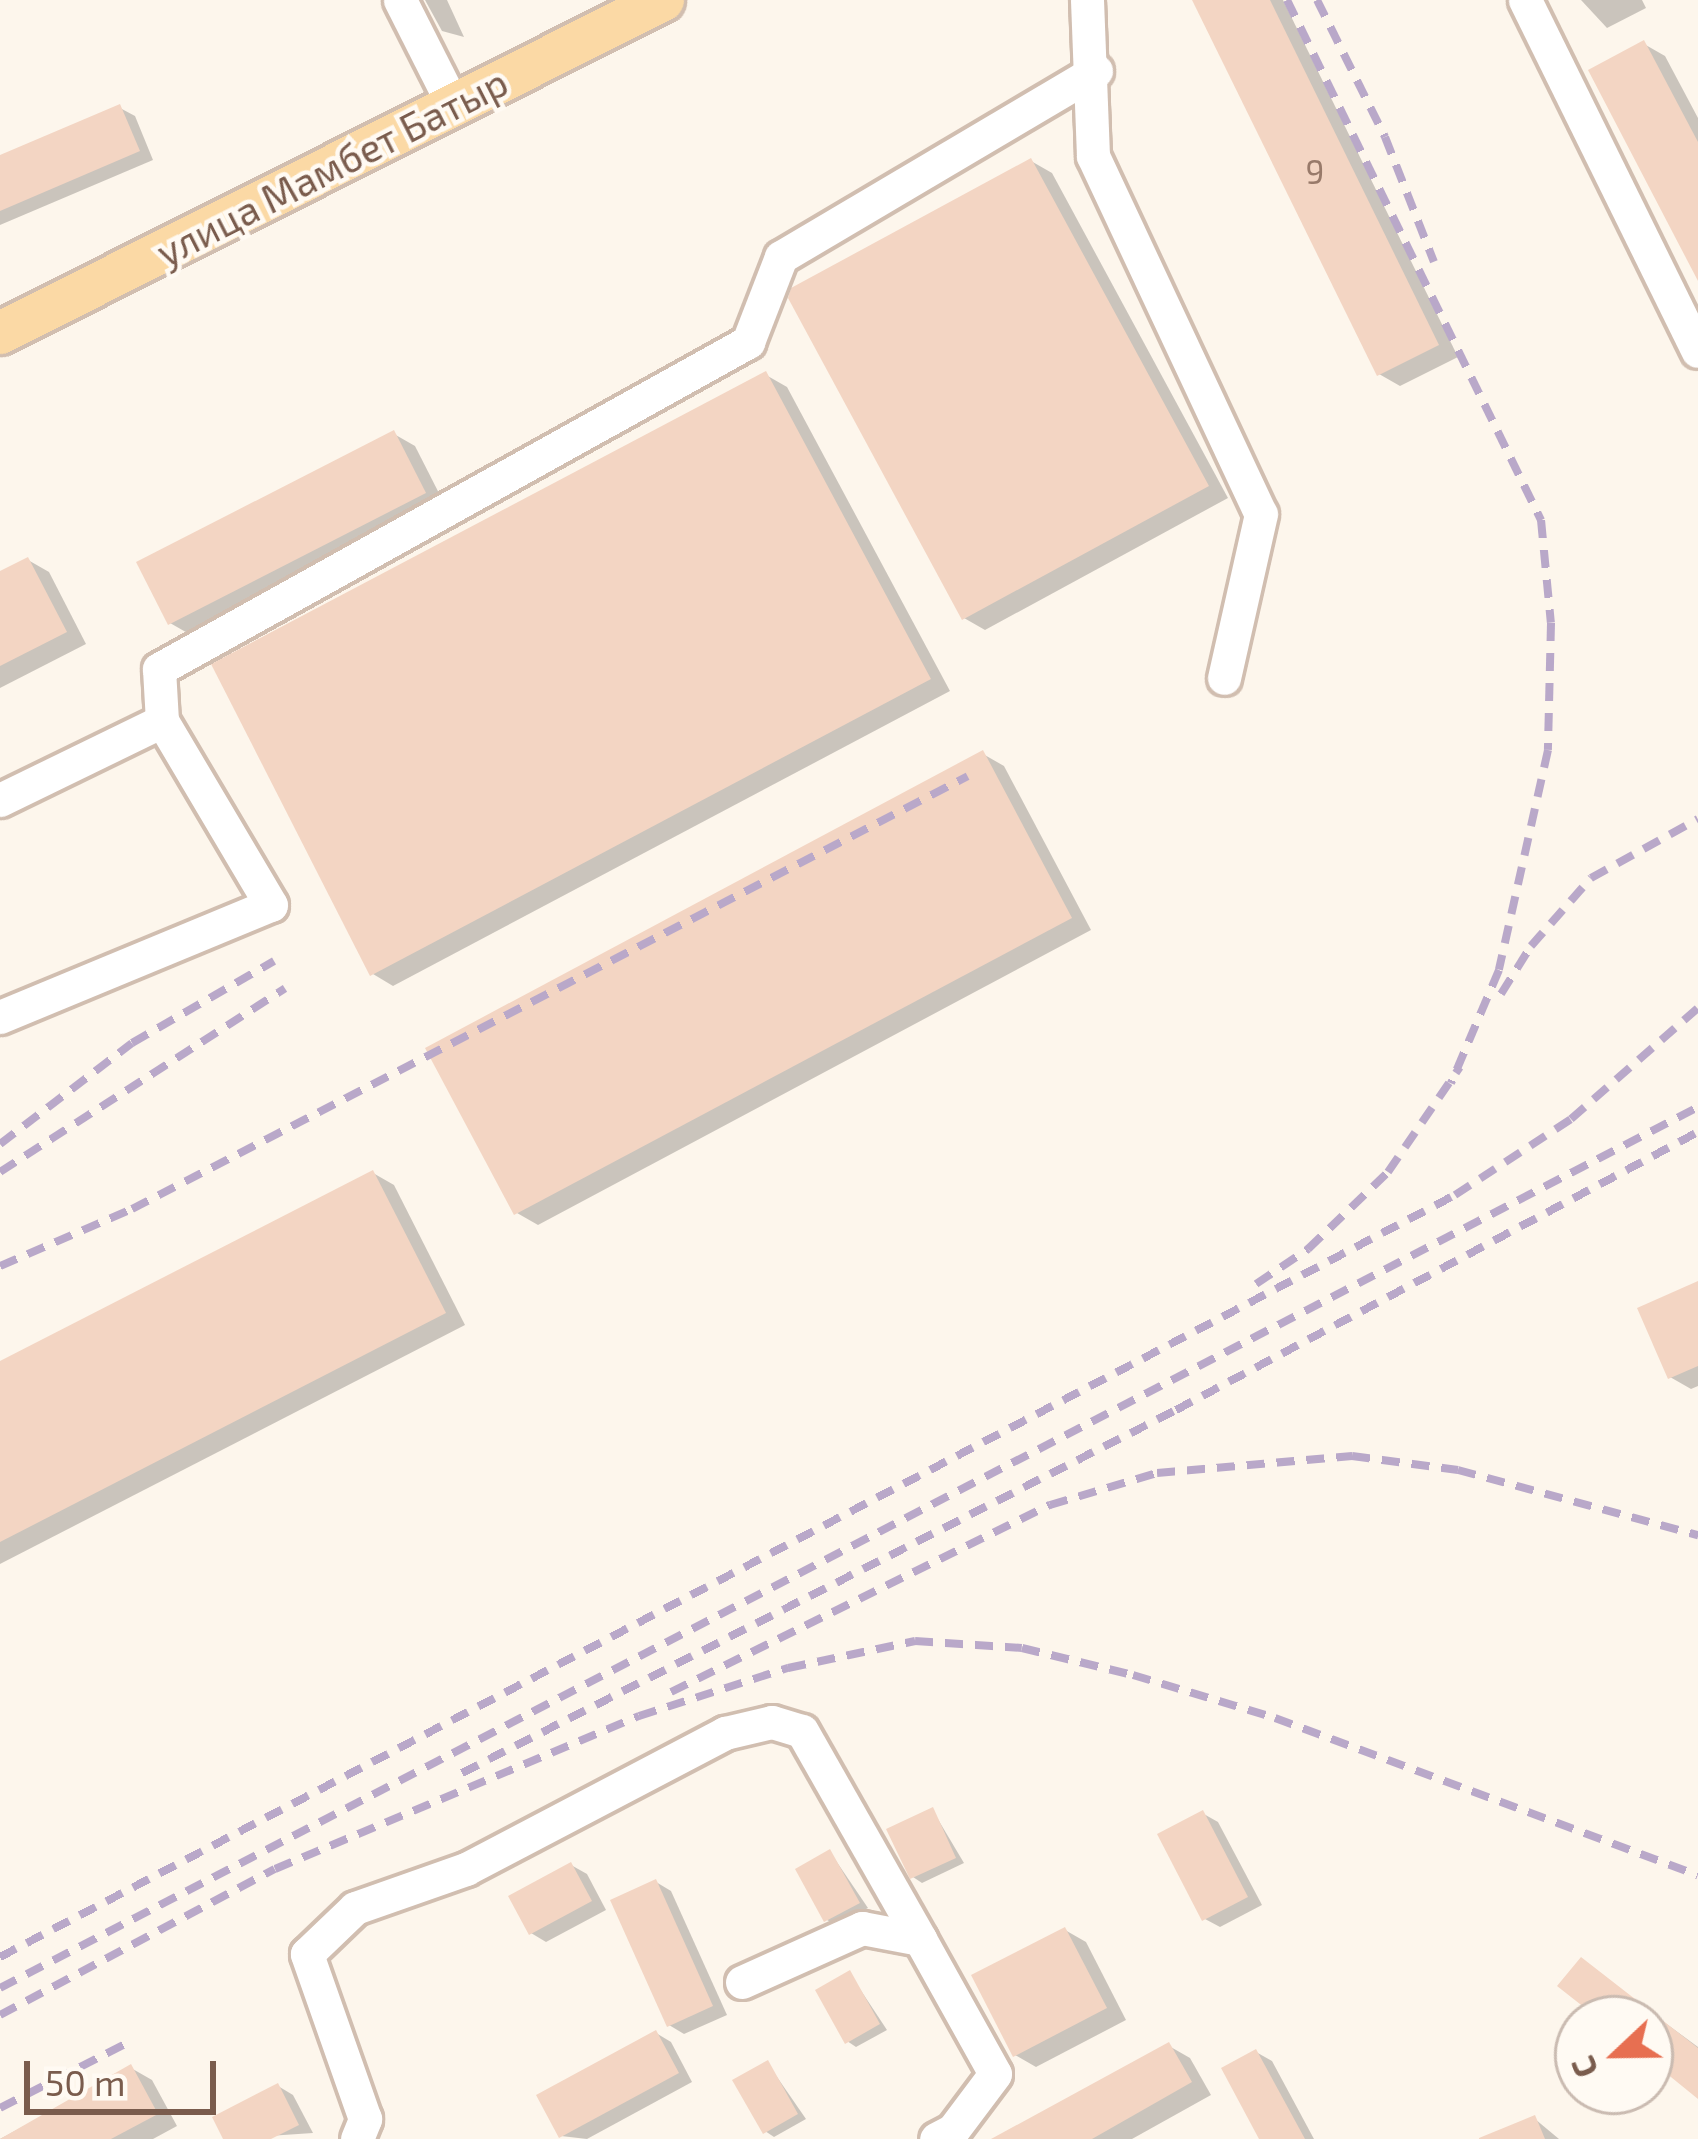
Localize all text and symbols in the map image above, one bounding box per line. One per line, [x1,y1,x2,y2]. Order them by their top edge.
street label: улица Мамбет Батыр [149,58,515,276]
house number: 9 [1306,152,1324,192]
north arrow [1554,1995,1674,2115]
scale bar [30,2037,222,2111]
text: С [1561,2051,1606,2084]
text: 50 m [45,2060,126,2103]

